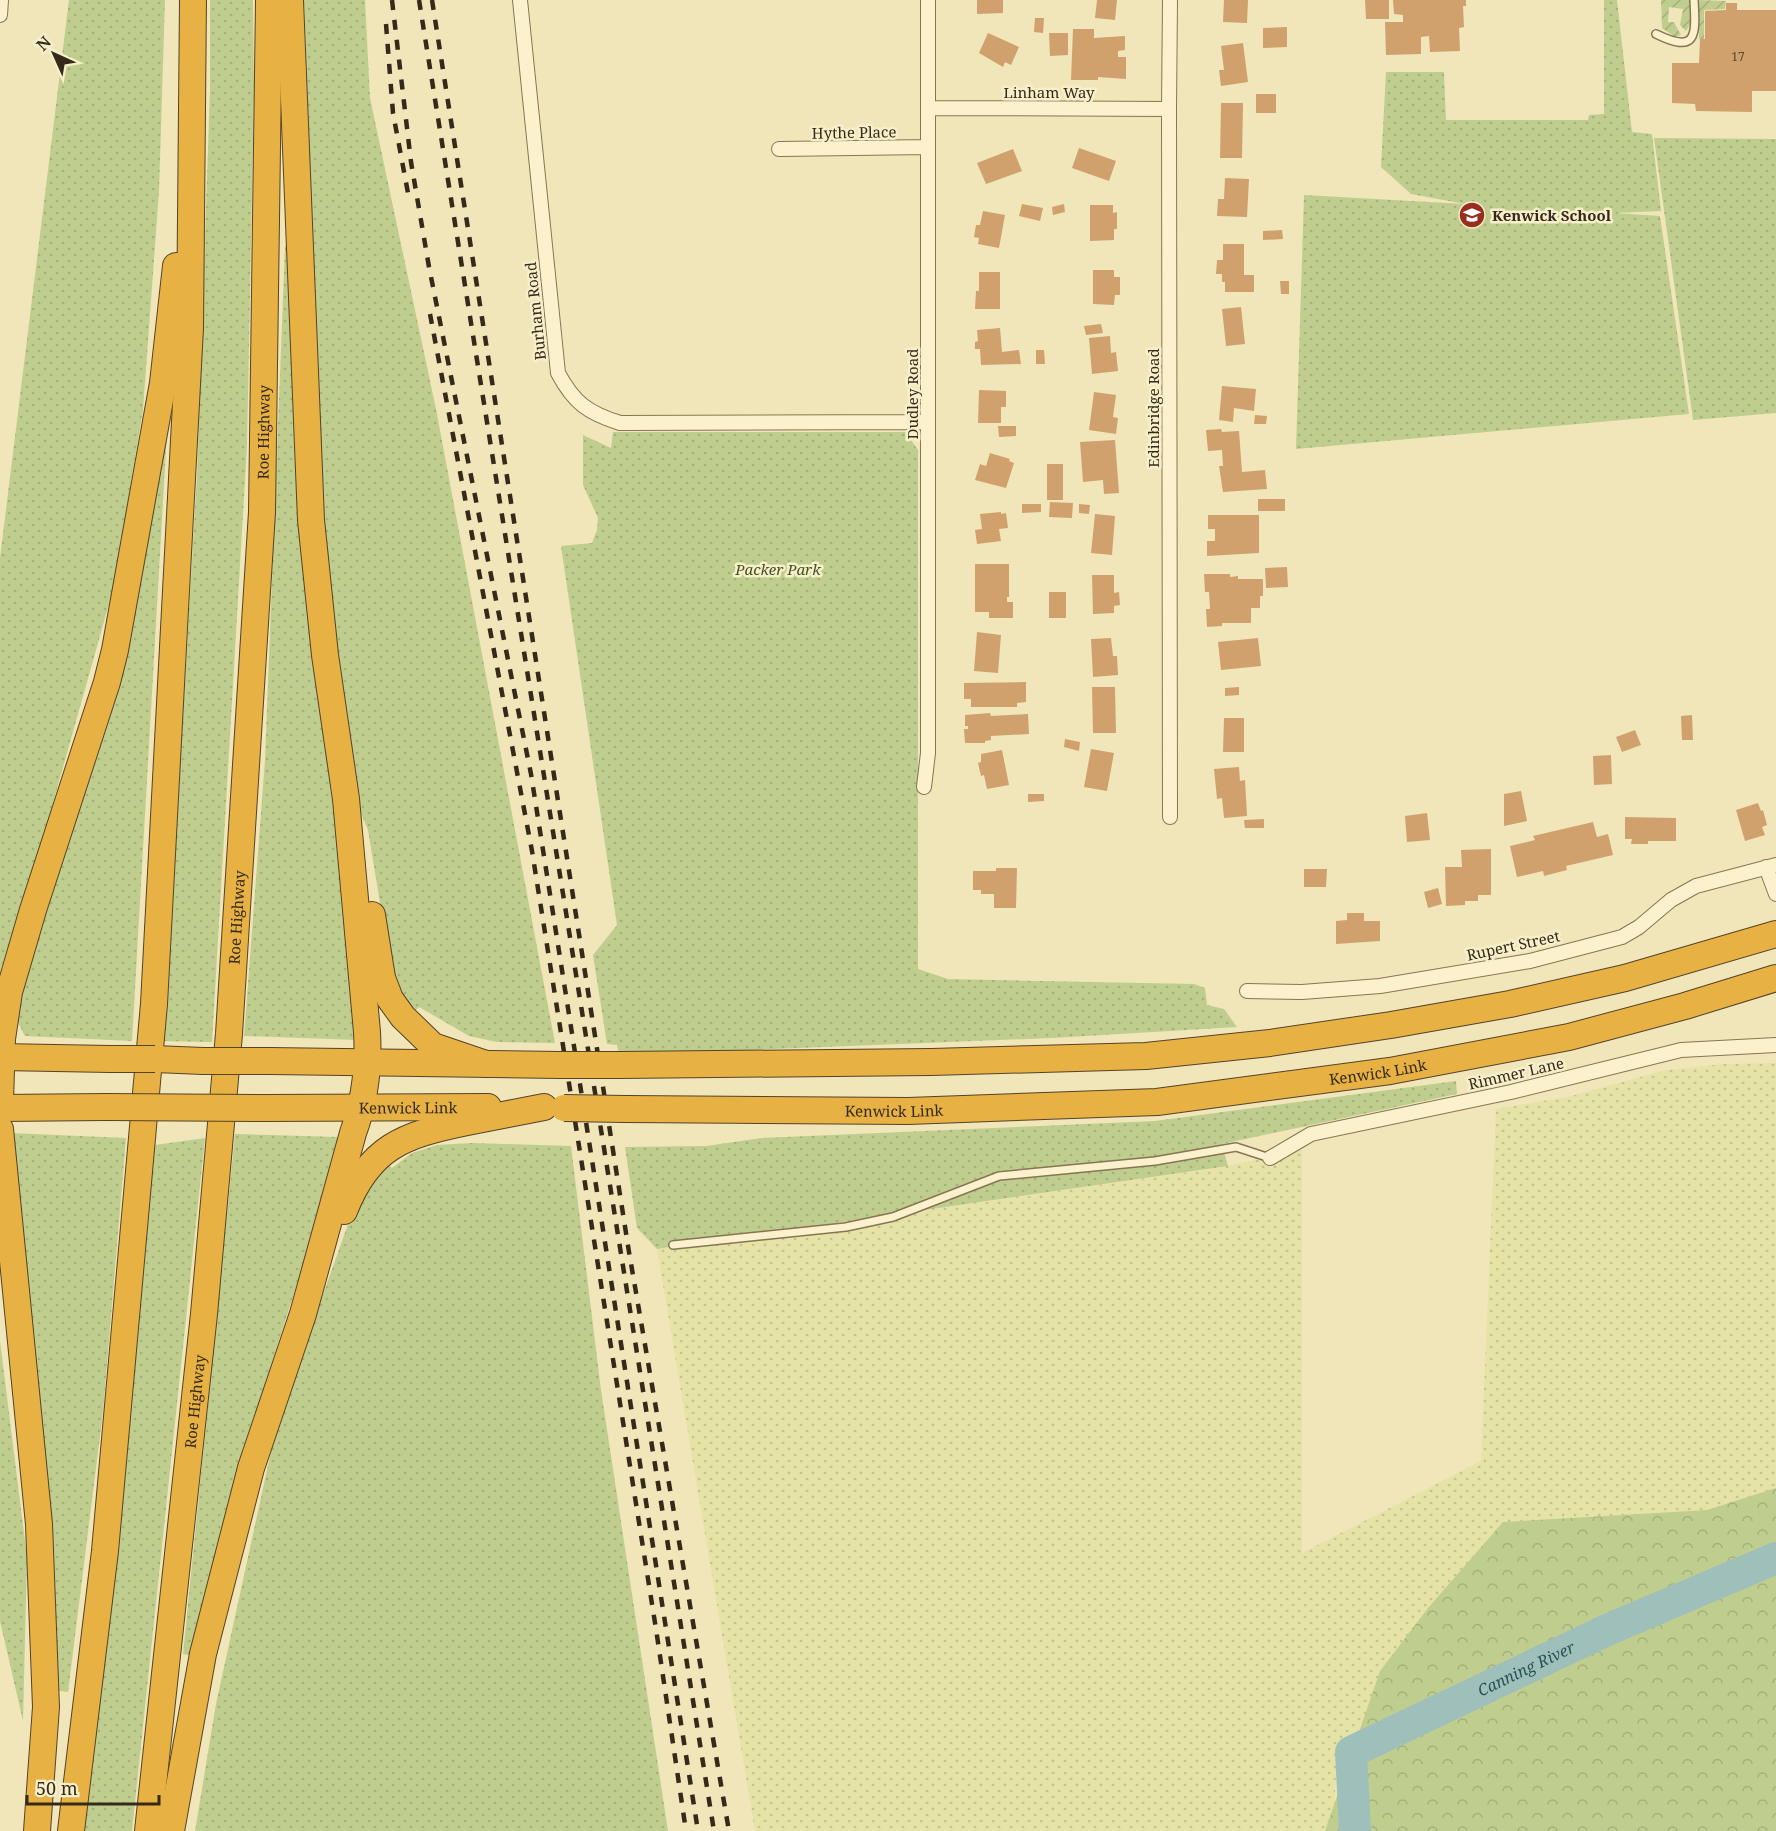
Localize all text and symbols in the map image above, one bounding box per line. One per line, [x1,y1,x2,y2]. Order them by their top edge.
north arrow [24,24,84,84]
text: N [31,31,56,56]
house number: 17 [1731,48,1745,65]
street label: Linham Way [1003,82,1095,102]
street label: Hythe Place [811,121,897,143]
school or university icon: Kenwick School [1457,200,1487,230]
place label: Kenwick School [1492,205,1612,225]
street label: Burham Road [520,261,550,361]
street label: Edinbridge Road [1143,348,1163,468]
street label: Dudley Road [902,349,922,439]
street label: Roe Highway [252,384,274,479]
park label: Packer Park [734,559,821,579]
street label: Roe Highway [223,869,249,965]
street label: Rupert Street [1465,925,1561,965]
street label: Rimmer Lane [1466,1052,1566,1094]
street label: Kenwick Link [1328,1054,1428,1089]
street label: Kenwick Link [359,1097,457,1118]
street label: Kenwick Link [845,1100,944,1121]
street label: Roe Highway [179,1353,210,1449]
water label: Canning River [1474,1636,1579,1701]
scale bar [27,1768,159,1806]
text: 50 m [36,1776,78,1800]

